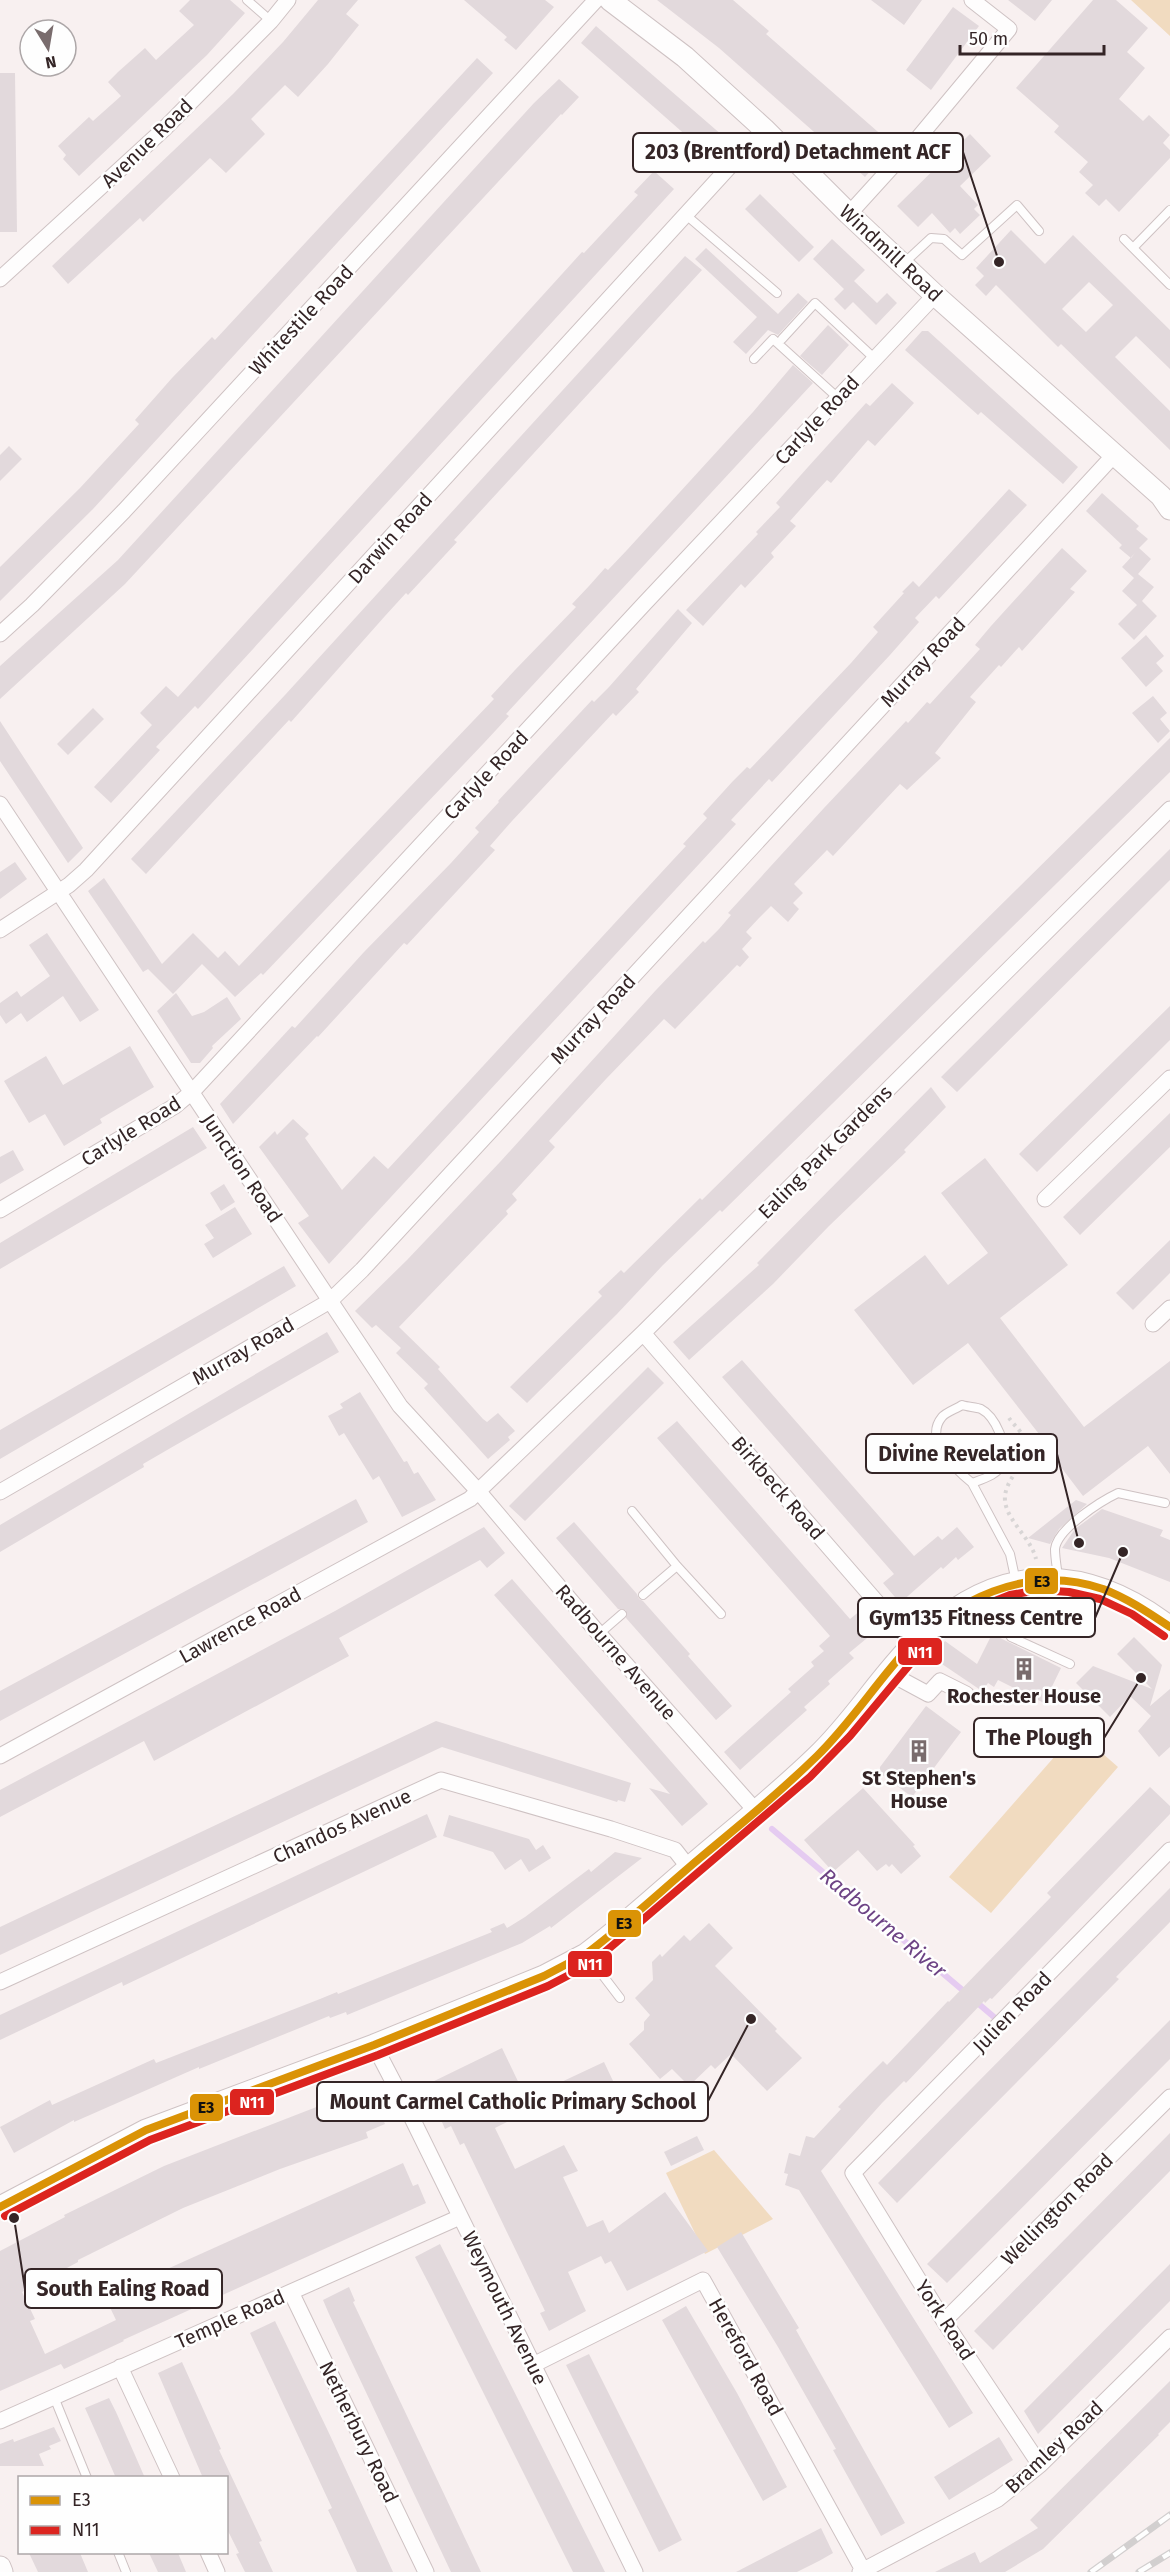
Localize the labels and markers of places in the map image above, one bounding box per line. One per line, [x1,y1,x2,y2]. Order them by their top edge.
callout: 203 (Brentford) Detachment ACF [633,133,963,172]
callout: Divine Revelation [866,1434,1057,1473]
callout: Gym135 Fitness Centre [858,1598,1095,1637]
building icon: Rochester House [1011,1656,1037,1682]
place label: Rochester House [947,1684,1101,1708]
callout: The Plough [974,1718,1104,1757]
building icon: St Stephen's House [906,1738,932,1764]
place label: St Stephen's House [862,1766,976,1813]
callout: Mount Carmel Catholic Primary School [317,2082,708,2121]
callout: South Ealing Road [25,2269,222,2308]

